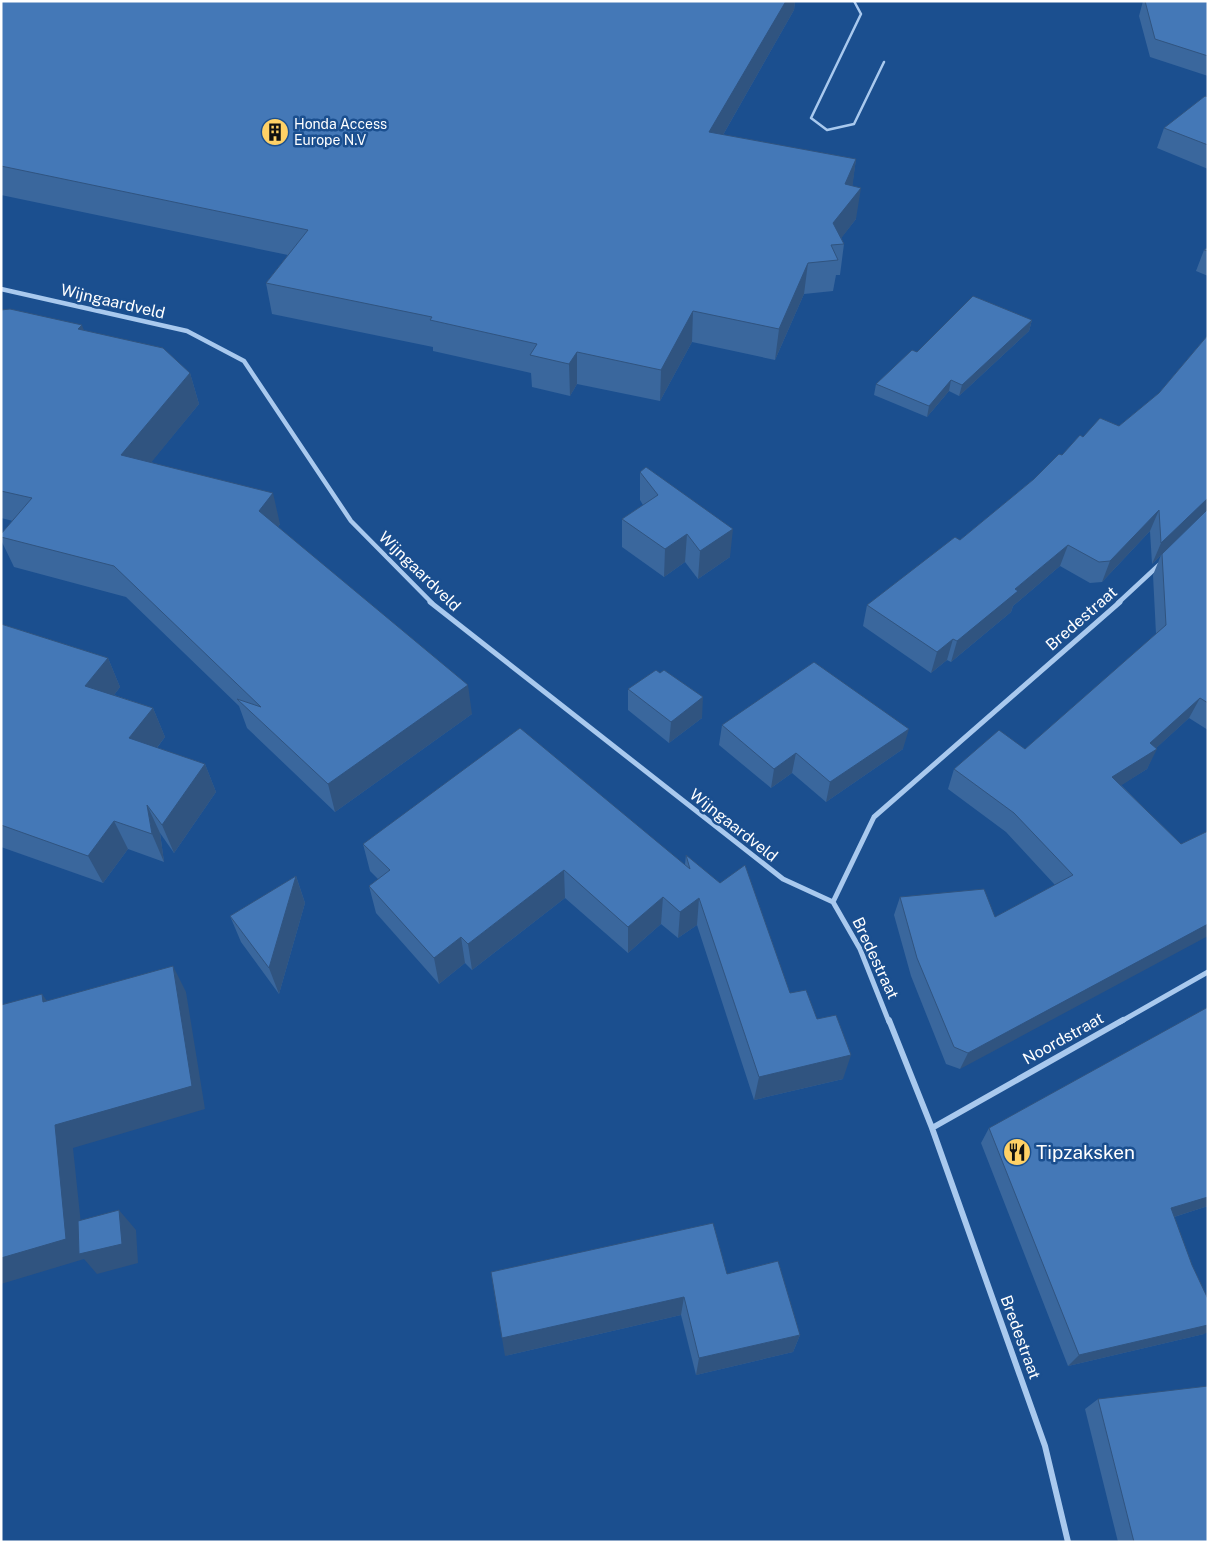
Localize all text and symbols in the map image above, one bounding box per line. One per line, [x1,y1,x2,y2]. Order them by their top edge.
place label: Honda Access Europe N.V [294,116,387,148]
building icon: Honda Access Europe N.V [260,117,290,147]
street label: Wijngaardveld [59,280,167,323]
street label: Wijngaardveld [375,527,465,615]
street label: Bredestraat [1042,582,1121,654]
street label: Wijngaardveld [686,785,782,866]
street label: Bredestraat [848,914,903,1002]
street label: Noordstraat [1020,1008,1107,1068]
restaurant icon: Tipzaksken [1002,1137,1032,1167]
place label: Tipzaksken [1036,1141,1135,1163]
street label: Bredestraat [997,1293,1045,1382]

